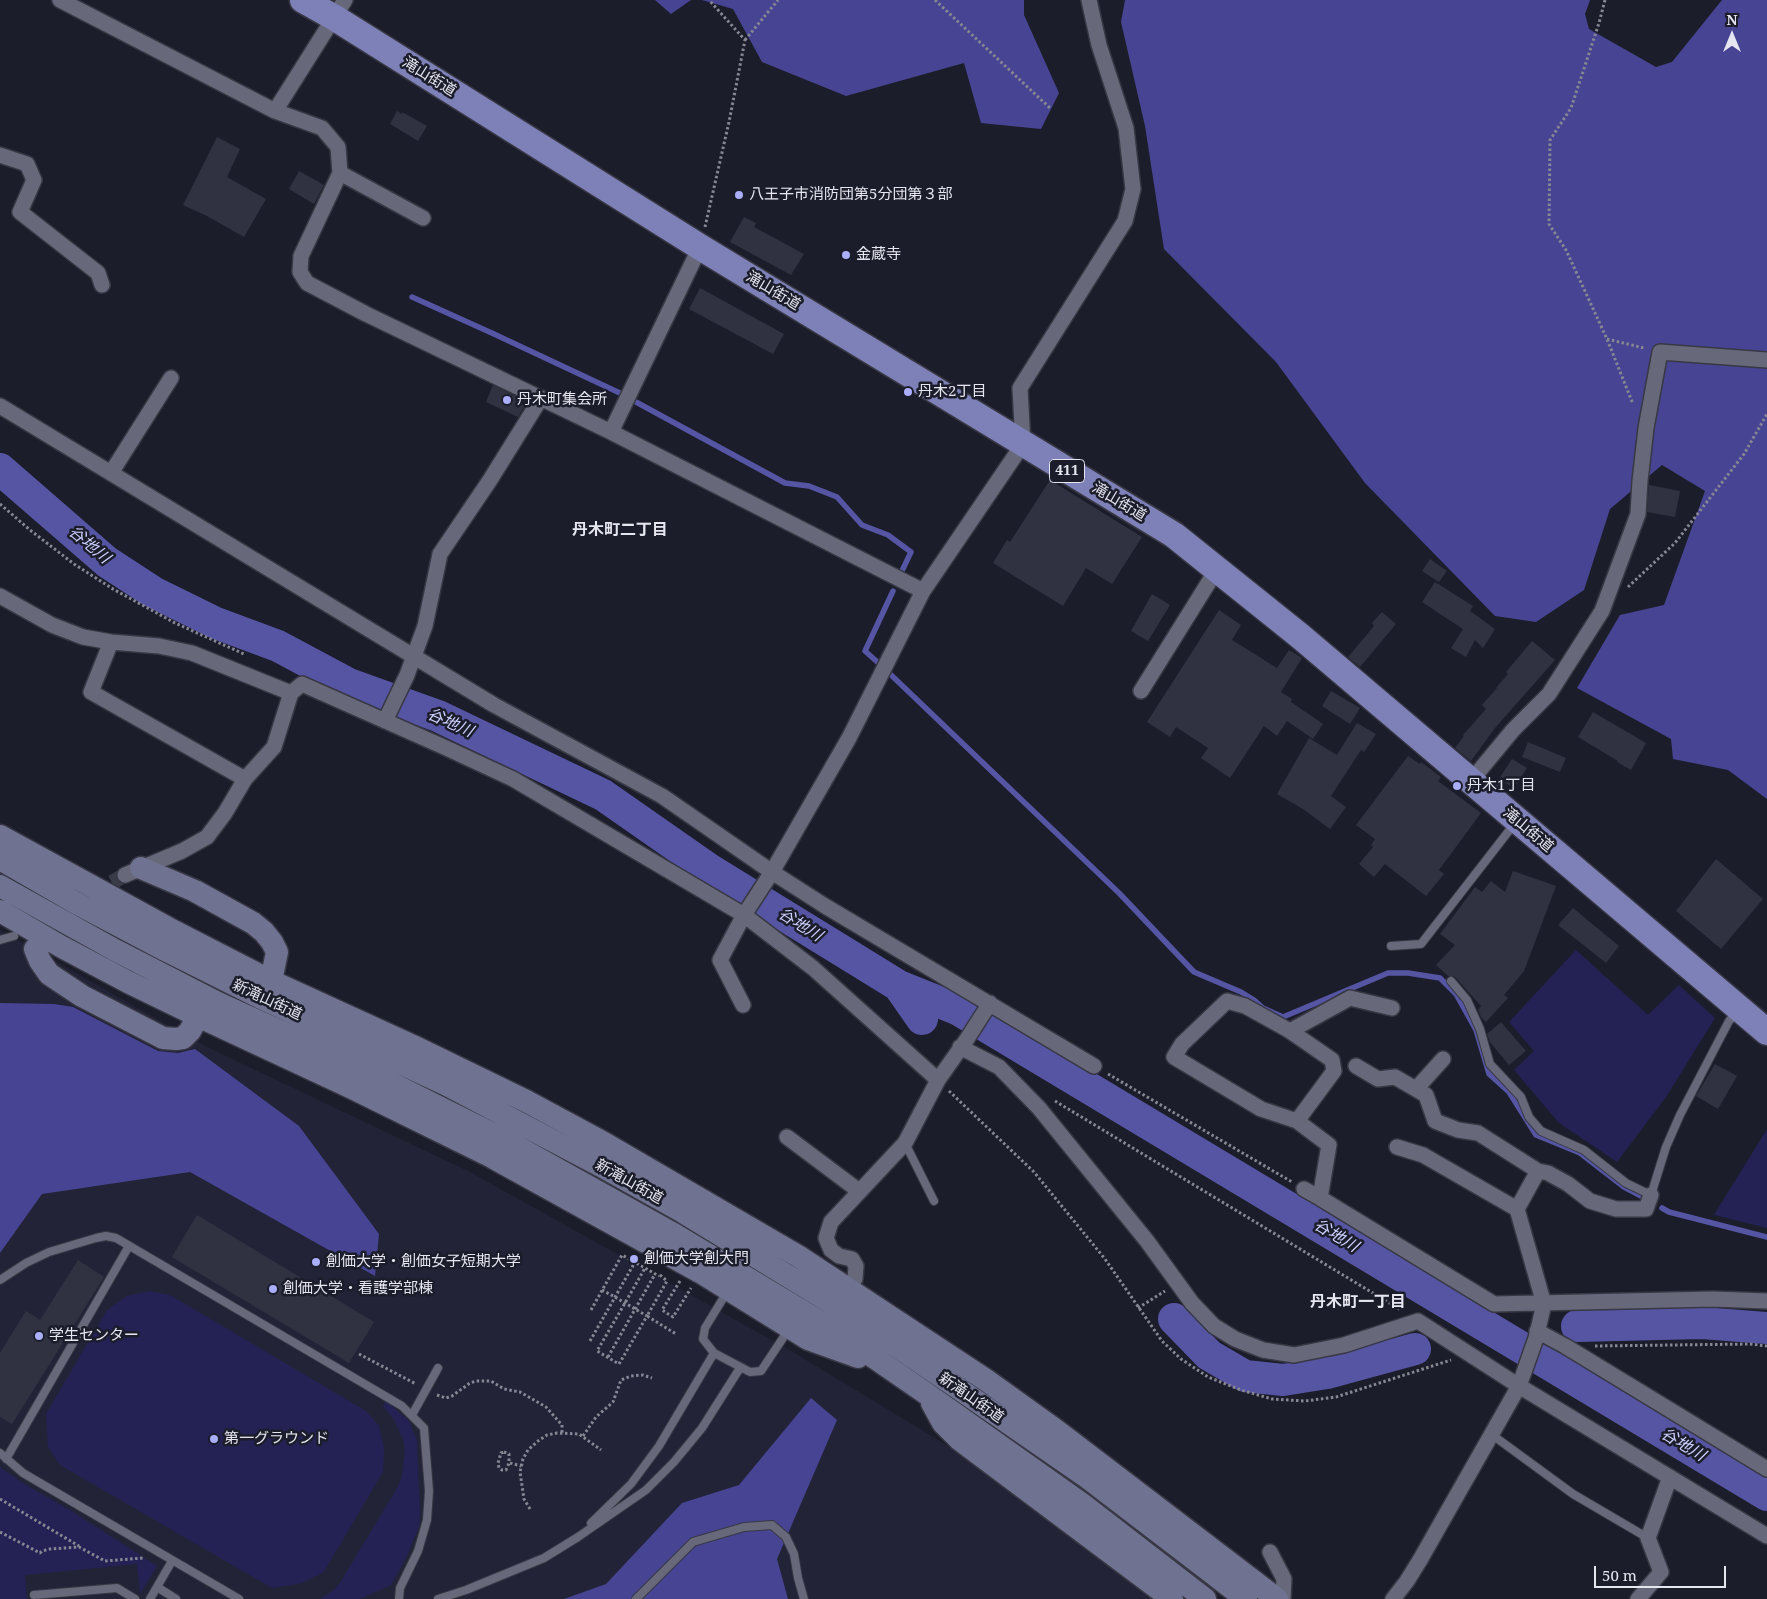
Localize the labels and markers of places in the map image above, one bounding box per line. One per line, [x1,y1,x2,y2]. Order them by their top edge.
place label: 八王子市消防団第5分団第３部 [749,186,952,204]
marker: 八王子市消防団第5分団第３部 [733,189,745,201]
place label: 金蔵寺 [856,246,901,264]
marker: 金蔵寺 [840,249,852,261]
place label: 丹木2丁目 [918,383,986,401]
marker: 丹木2丁目 [902,386,914,398]
place label: 丹木町集会所 [517,391,607,409]
marker: 丹木町集会所 [501,394,513,406]
place label: 丹木1丁目 [1467,777,1535,795]
marker: 丹木1丁目 [1451,780,1463,792]
place label: 創価大学創大門 [644,1250,749,1268]
place label: 創価大学・創価女子短期大学 [326,1253,521,1271]
marker: 創価大学創大門 [628,1253,640,1265]
marker: 創価大学・創価女子短期大学 [310,1256,322,1268]
place label: 創価大学・看護学部棟 [283,1280,433,1298]
marker: 創価大学・看護学部棟 [267,1283,279,1295]
place label: 学生センター [49,1327,139,1345]
marker: 学生センター [33,1330,45,1342]
place label: 第一グラウンド [224,1430,329,1448]
marker: 第一グラウンド [208,1433,220,1445]

